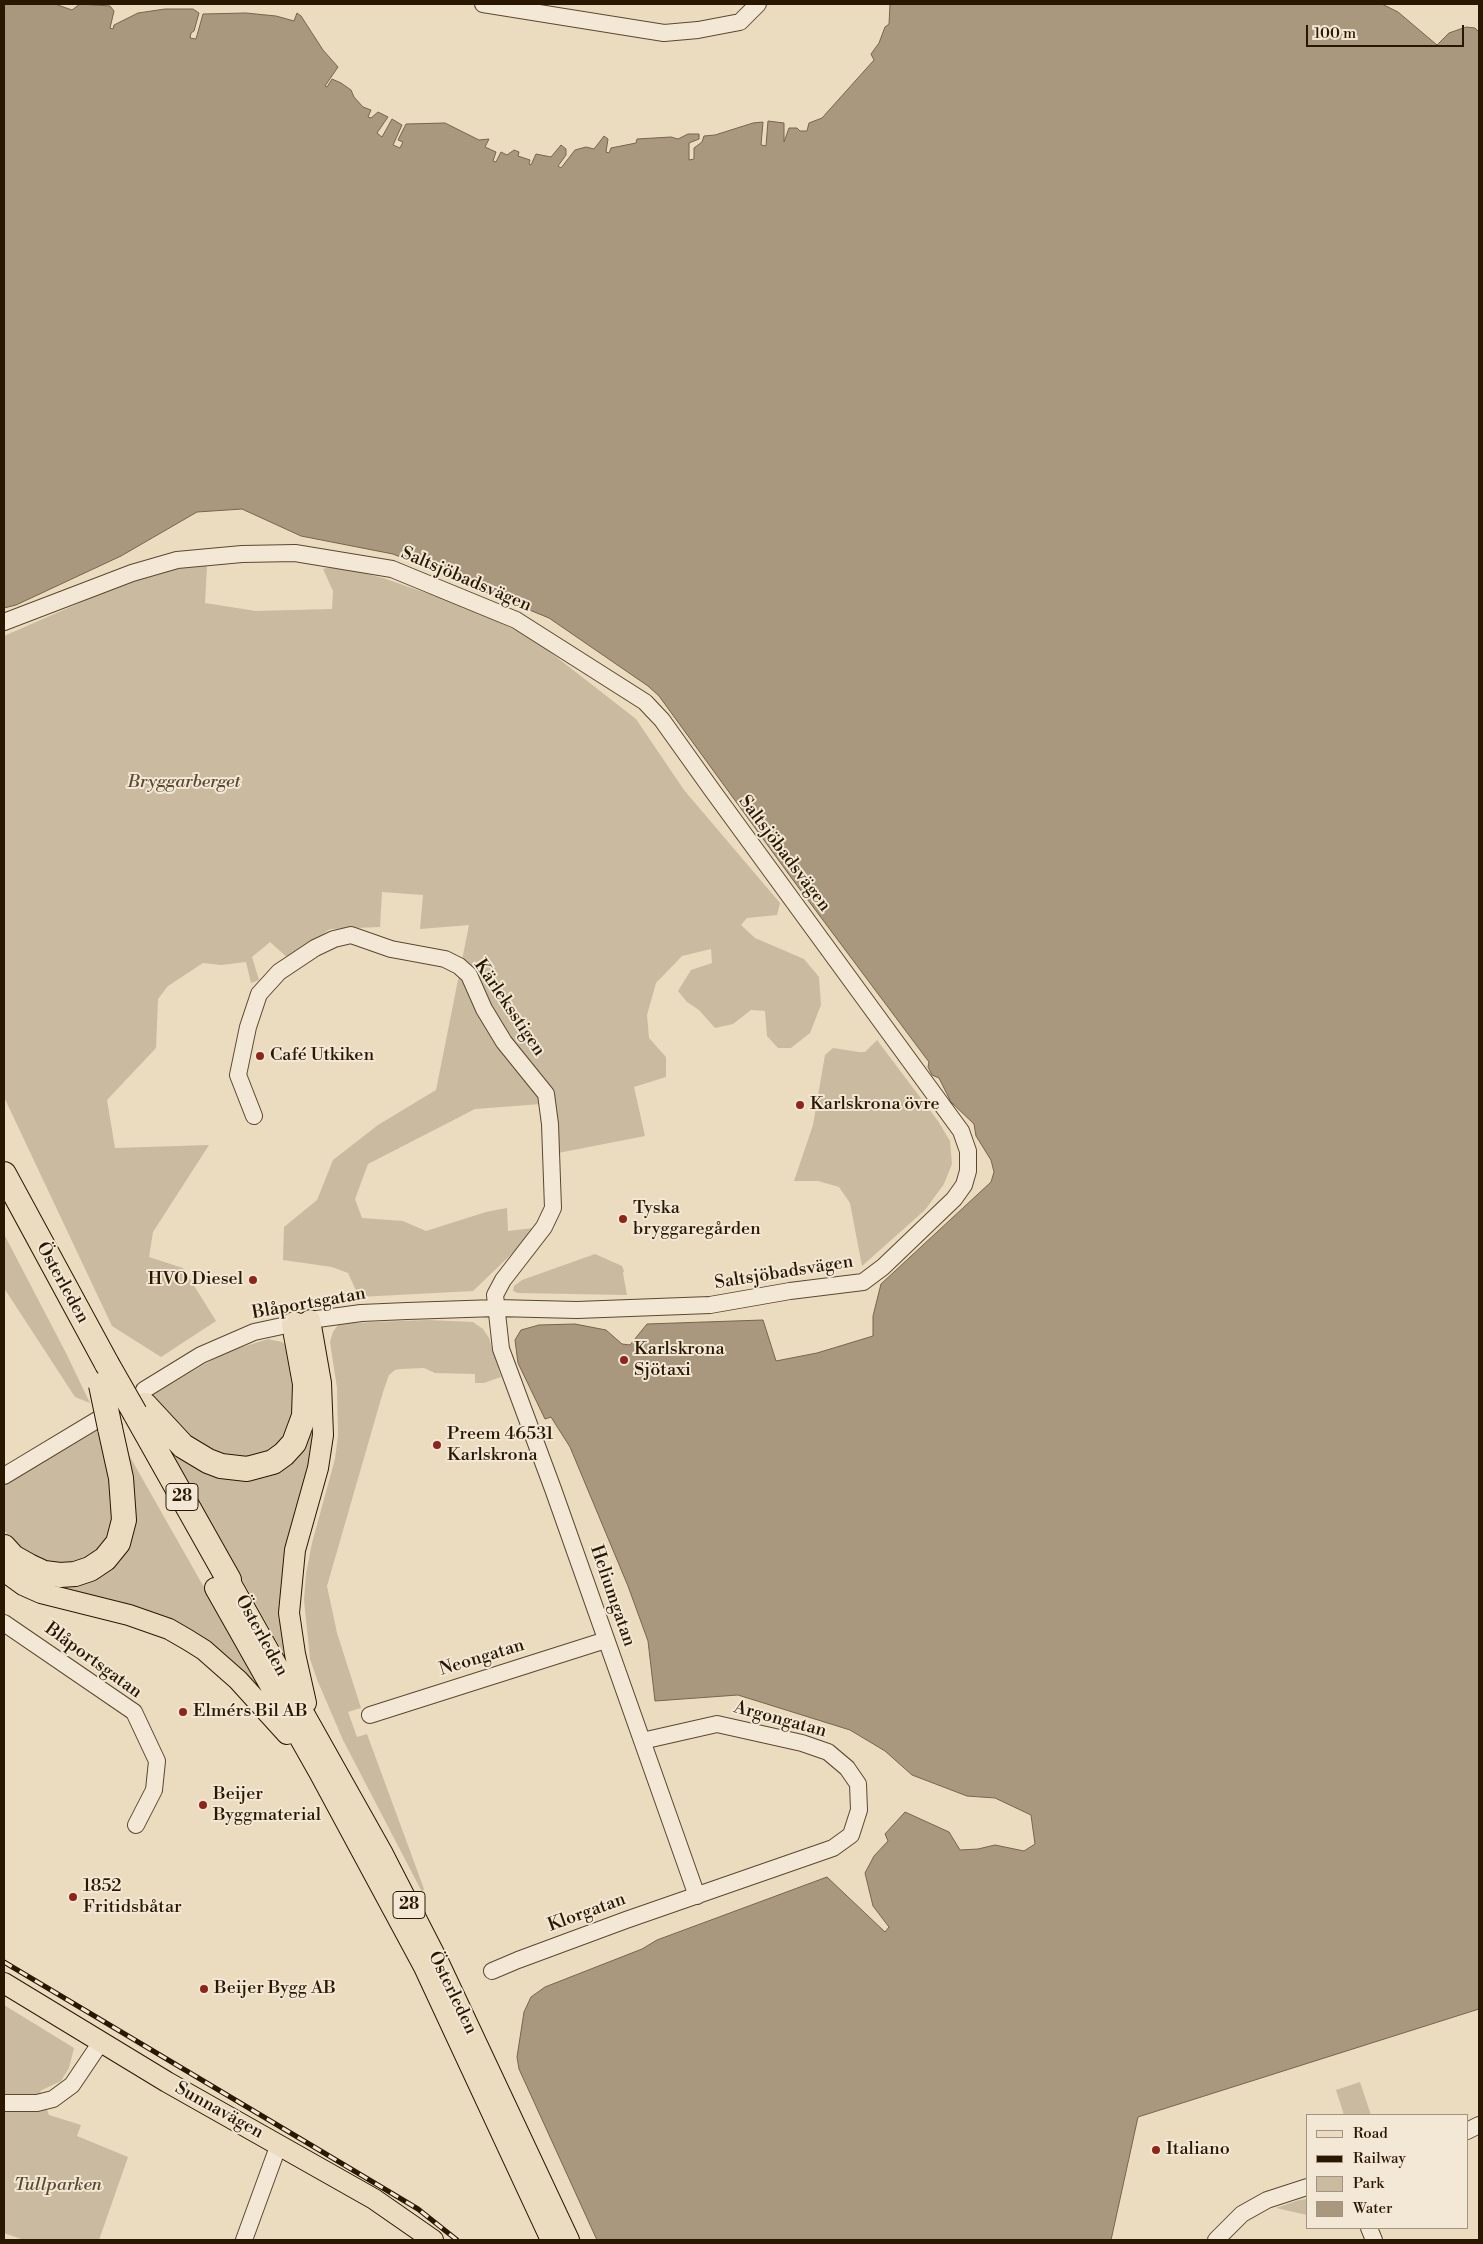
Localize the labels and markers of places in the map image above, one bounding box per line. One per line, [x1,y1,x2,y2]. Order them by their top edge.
place label: Café Utkiken [270,1045,374,1067]
marker: Café Utkiken [254,1050,266,1062]
place label: Karlskrona övre [810,1094,940,1116]
marker: Karlskrona övre [794,1099,806,1111]
place label: Tyska bryggaregården [633,1198,761,1240]
marker: Tyska bryggaregården [617,1213,629,1225]
place label: HVO Diesel [148,1269,243,1291]
marker: HVO Diesel [247,1274,259,1286]
place label: Karlskrona Sjötaxi [634,1339,725,1382]
marker: Karlskrona Sjötaxi [618,1354,630,1366]
place label: Preem 46531 Karlskrona [447,1424,553,1466]
marker: Preem 46531 Karlskrona [431,1439,443,1451]
place label: Elmérs Bil AB [193,1701,308,1723]
marker: Elmérs Bil AB [177,1706,189,1718]
place label: Beijer Byggmaterial [213,1784,321,1826]
marker: Beijer Byggmaterial [197,1799,209,1811]
place label: 1852 Fritidsbåtar [83,1876,182,1918]
marker: 1852 Fritidsbåtar [67,1891,79,1903]
place label: Beijer Bygg AB [214,1978,336,2000]
marker: Beijer Bygg AB [198,1983,210,1995]
place label: Italiano [1166,2139,1230,2161]
marker: Italiano [1150,2144,1162,2156]

